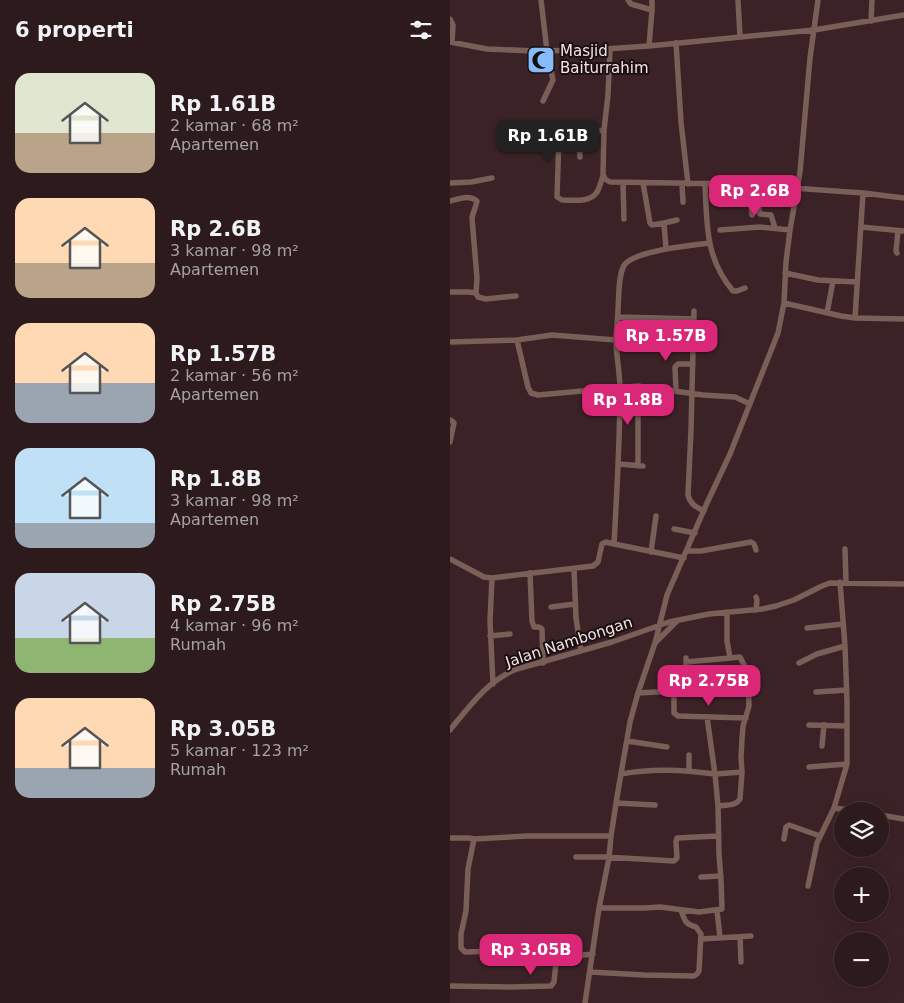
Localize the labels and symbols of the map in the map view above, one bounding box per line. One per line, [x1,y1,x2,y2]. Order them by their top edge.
place label: Masjid Baiturrahim [560,42,649,77]
mosque icon: Masjid Baiturrahim [526,45,556,75]
pin: Rp 1.61B [496,120,600,162]
pin: Rp 2.6B [709,174,801,217]
pin: Rp 1.57B [614,320,718,362]
pin: Rp 1.8B [582,384,674,426]
street label: Jalan Nambongan [502,613,635,671]
pin: Rp 2.75B [657,664,761,707]
pin: Rp 3.05B [479,934,583,976]

